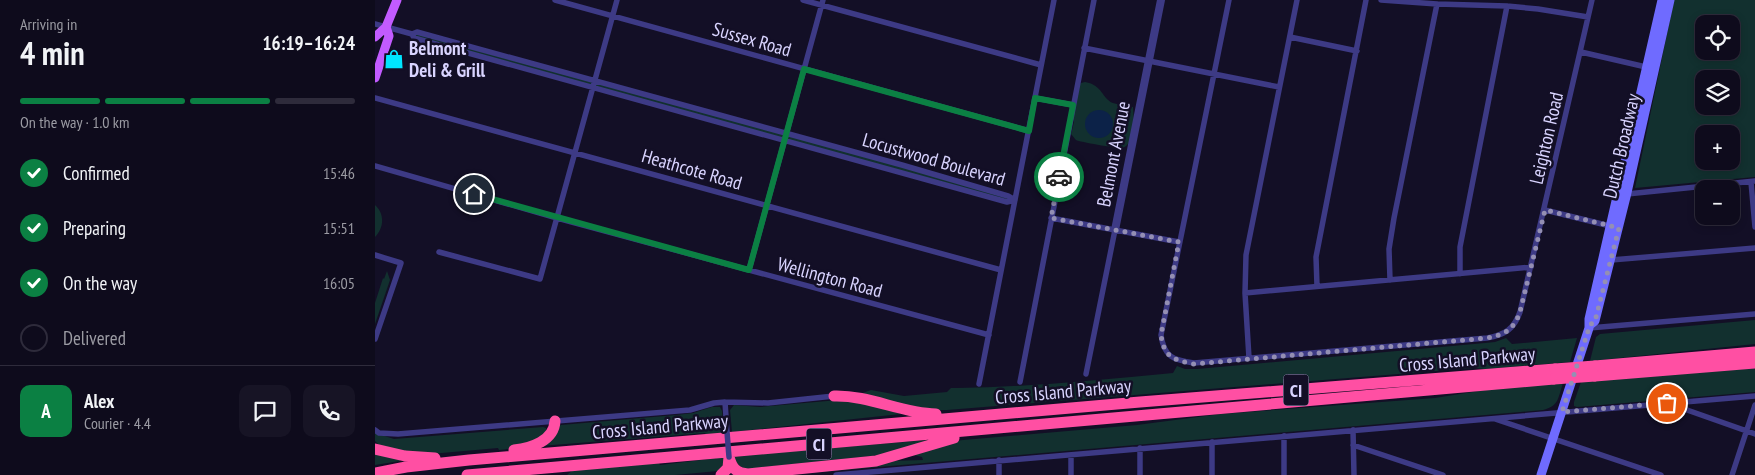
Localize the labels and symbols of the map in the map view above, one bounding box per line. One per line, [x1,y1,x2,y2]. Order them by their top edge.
street label: Sussex Road [710,16,794,62]
place label: Belmont Deli & Grill [409,36,485,82]
shop icon: Belmont Deli & Grill [383,48,405,70]
street label: Leighton Road [1524,90,1568,186]
street label: Dutch Broadway [1597,91,1645,201]
street label: Belmont Avenue [1091,99,1135,209]
street label: Locustwood Boulevard [860,127,1008,191]
street label: Heathcote Road [639,143,745,195]
courier [1034,152,1084,202]
pin [453,173,495,215]
street label: Wellington Road [775,251,885,303]
street label: Cross Island Parkway [1398,341,1537,377]
street label: Cross Island Parkway [994,373,1133,409]
road number: CI [1283,374,1309,406]
pin [1646,382,1688,424]
street label: Cross Island Parkway [591,408,730,444]
road number: CI [807,428,831,459]

